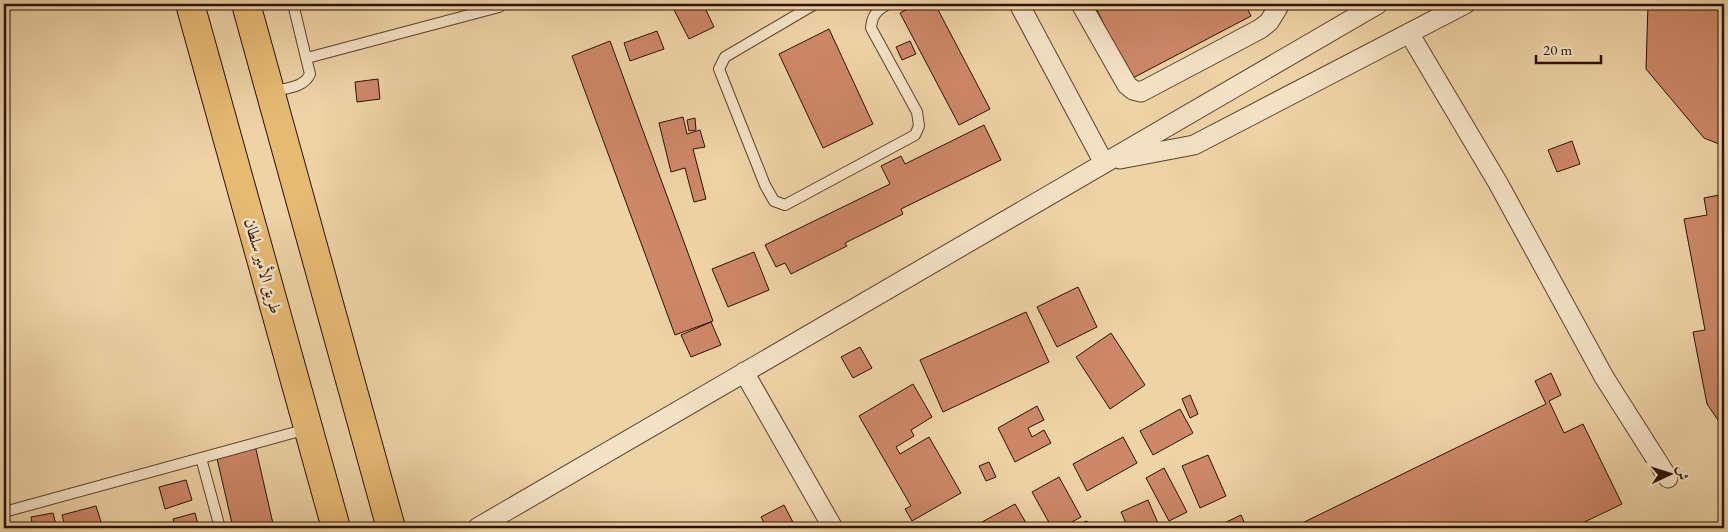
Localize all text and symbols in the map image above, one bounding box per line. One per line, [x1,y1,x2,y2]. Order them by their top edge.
scale bar [1536,32,1600,64]
text: 20 m [1543,40,1572,59]
street label: طريق الأمير سلطان [239,216,288,316]
north arrow [1646,450,1696,500]
text: ش [1674,466,1692,481]

